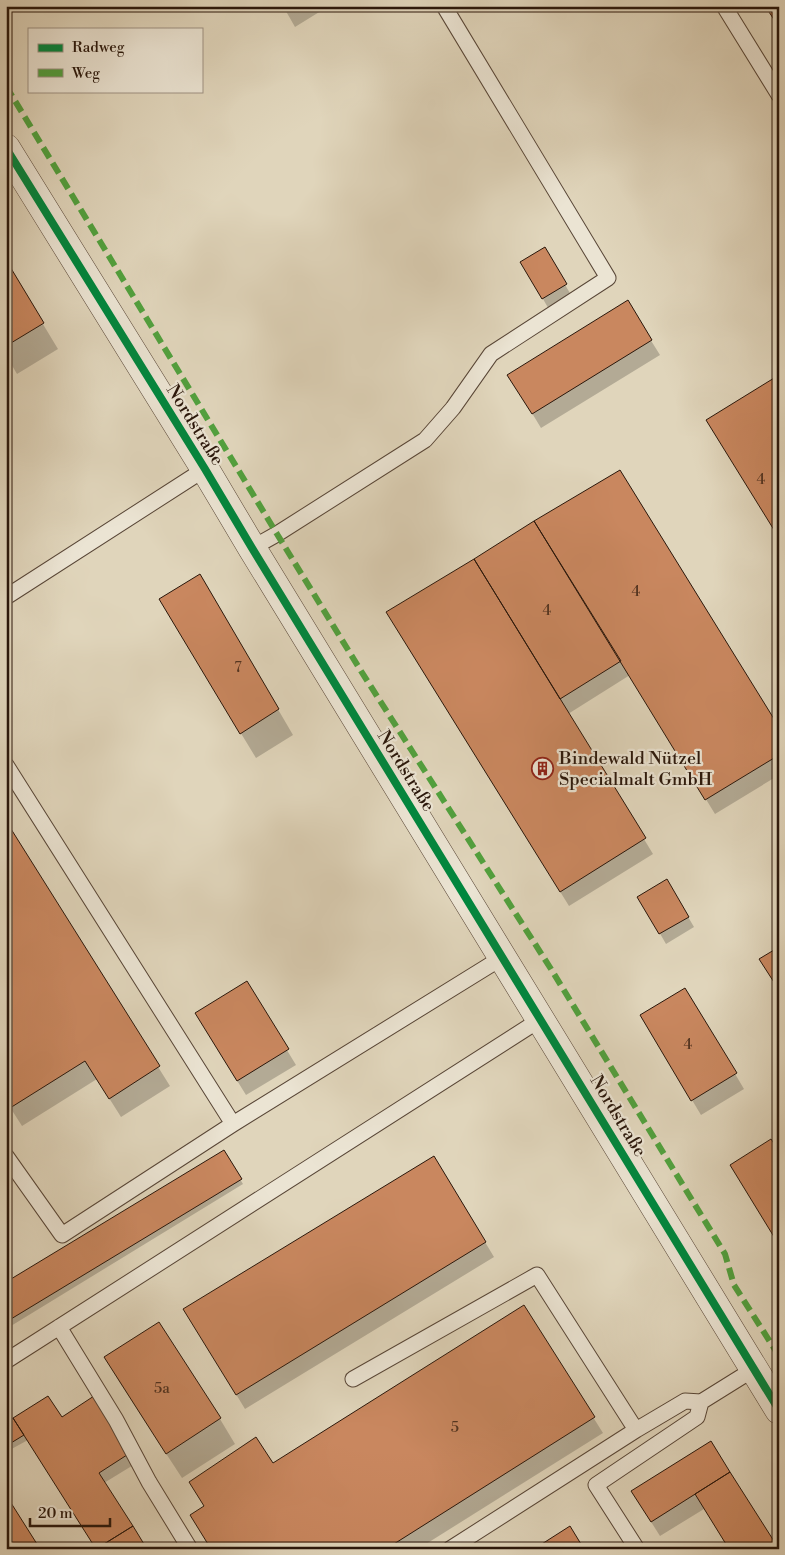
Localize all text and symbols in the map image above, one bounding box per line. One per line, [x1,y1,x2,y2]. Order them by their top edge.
legend [28,28,202,92]
text: Radweg [72,38,125,57]
text: Weg [71,64,100,83]
street label: Nordstraße [161,380,229,470]
house number: 4 [757,470,766,489]
house number: 4 [632,582,641,601]
house number: 4 [543,601,552,620]
house number: 7 [234,658,242,677]
street label: Nordstraße [372,726,440,816]
place label: Bindewald Nützel Specialmalt GmbH [558,747,713,791]
building icon: Bindewald Nützel Specialmalt GmbH [531,756,555,780]
house number: 4 [684,1035,693,1054]
street label: Nordstraße [585,1071,651,1161]
house number: 5a [154,1379,170,1398]
house number: 5 [451,1418,459,1437]
scale bar [30,1495,110,1527]
text: 20 m [38,1504,73,1523]

